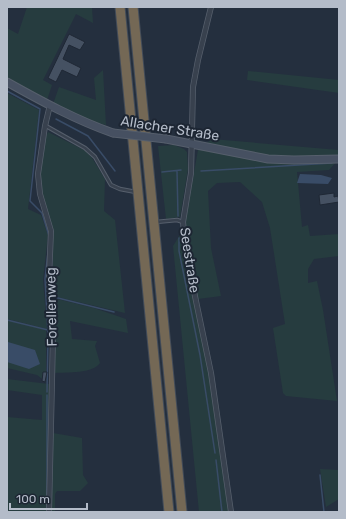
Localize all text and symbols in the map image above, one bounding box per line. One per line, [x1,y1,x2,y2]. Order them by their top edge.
street label: Allacher Straße [119,112,221,145]
street label: Seestraße [176,226,203,294]
street label: Forellenweg [42,267,61,347]
scale bar [10,485,87,511]
text: 100 m [16,492,50,506]

